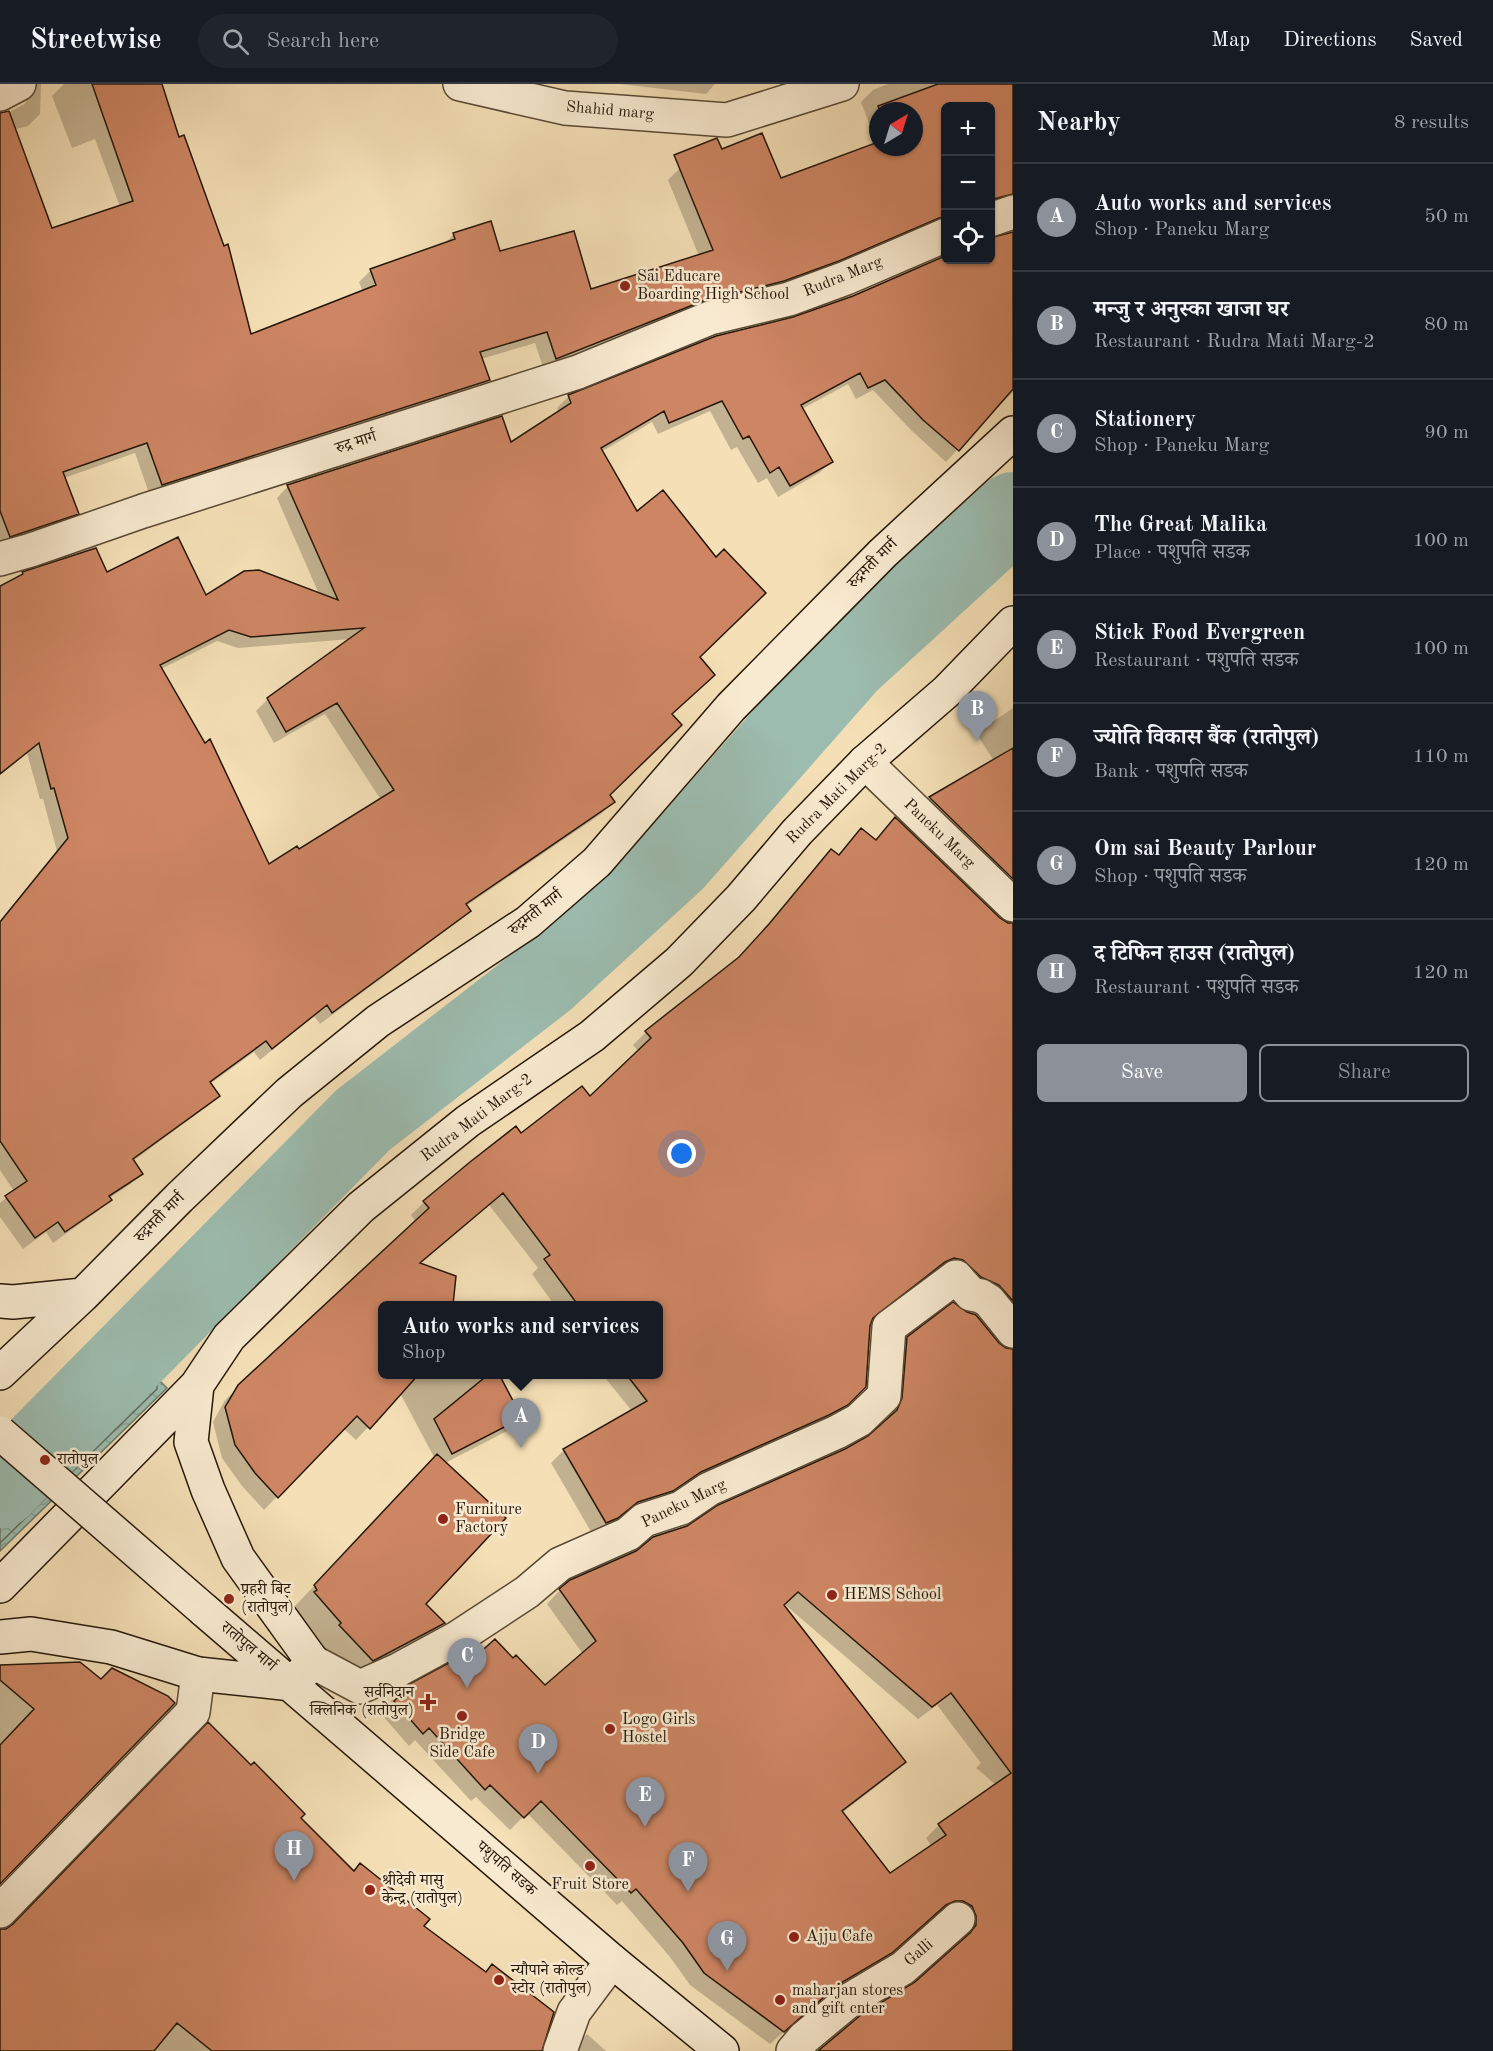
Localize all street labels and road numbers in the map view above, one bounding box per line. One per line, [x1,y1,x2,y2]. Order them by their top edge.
street label: Shahid marg [565,99,655,123]
street label: Rudra Marg [801,254,885,300]
street label: रुद्र मार्ग [332,426,380,457]
street label: रुद्रमती मार्ग [842,533,902,593]
street label: Rudra Mati Marg-2 [784,741,890,847]
street label: Paneku Marg [900,796,978,872]
street label: रुद्रमती मार्ग [503,884,567,939]
street label: Rudra Mati Marg-2 [418,1071,536,1165]
street label: रुद्रमती मार्ग [129,1187,189,1247]
street label: Paneku Marg [639,1477,729,1531]
street label: रातोपुल मार्ग [216,1616,282,1676]
street label: पशुपति सडक [472,1837,542,1900]
street label: Galli [902,1936,936,1970]

